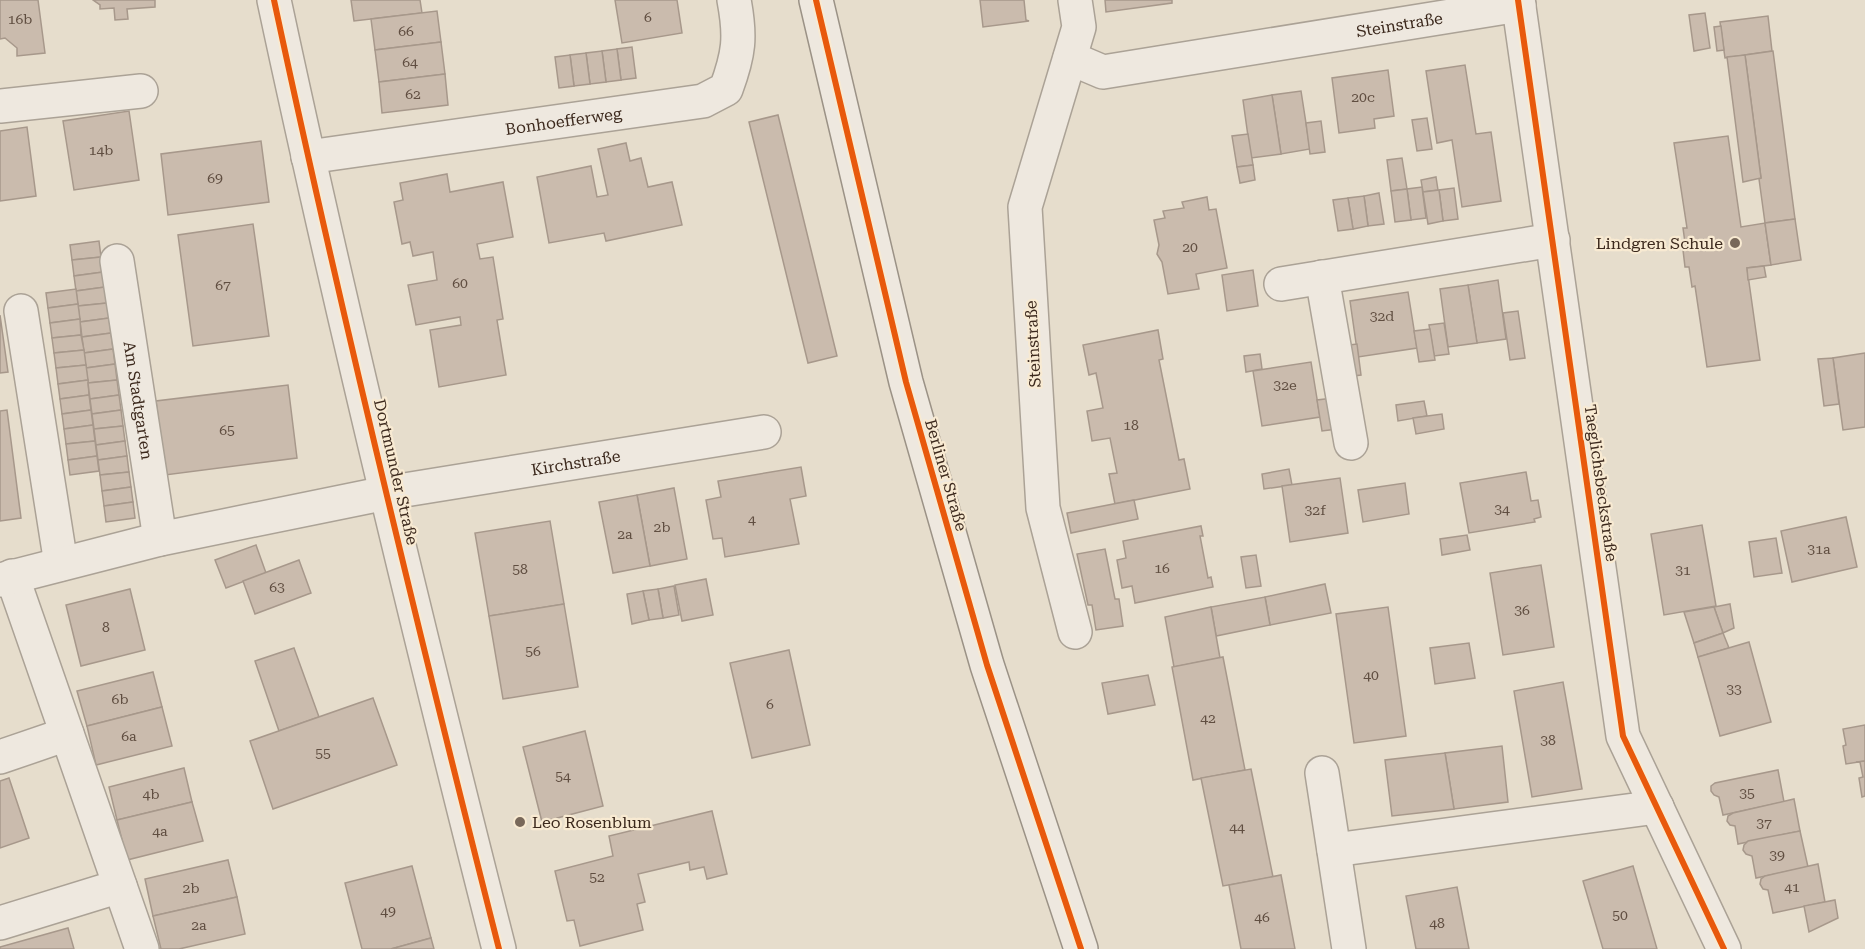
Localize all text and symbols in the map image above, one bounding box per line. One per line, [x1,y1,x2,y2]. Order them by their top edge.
street label: Steinstraße [1355,8,1444,41]
house number: 6 [644,9,652,25]
house number: 16b [8,11,32,27]
house number: 66 [398,23,414,39]
house number: 64 [402,54,418,70]
house number: 62 [405,86,421,102]
house number: 20c [1351,89,1375,105]
street label: Bonhoefferweg [504,103,624,138]
house number: 14b [89,142,113,158]
house number: 69 [207,170,223,186]
place label: Lindgren Schule [1596,234,1723,253]
marker: Lindgren Schule [1728,236,1742,250]
house number: 20 [1182,239,1198,255]
house number: 60 [452,275,468,291]
house number: 67 [215,277,231,293]
street label: Steinstraße [1021,300,1045,388]
house number: 32d [1370,308,1394,324]
street label: Am Stadtgarten [120,340,157,461]
house number: 32e [1273,377,1297,393]
street label: Dortmunder Straße [370,397,422,547]
street label: Taeglichsbeckstraße [1581,403,1621,563]
street label: Berliner Straße [921,417,971,533]
house number: 18 [1123,417,1139,433]
house number: 65 [219,422,235,438]
street label: Kirchstraße [530,446,622,479]
house number: 34 [1494,501,1510,517]
house number: 32f [1304,502,1326,518]
house number: 4 [748,511,756,527]
house number: 2b [654,519,670,535]
house number: 2a [617,526,633,542]
house number: 31a [1807,541,1831,557]
house number: 16 [1154,560,1170,576]
house number: 58 [512,561,528,577]
house number: 31 [1675,562,1691,578]
house number: 63 [269,579,285,595]
house number: 36 [1514,602,1530,618]
house number: 8 [102,619,110,635]
house number: 56 [525,643,541,659]
house number: 40 [1363,667,1379,683]
house number: 33 [1726,681,1742,697]
house number: 6b [112,691,128,707]
house number: 6 [766,696,774,712]
house number: 42 [1200,710,1216,726]
house number: 6a [121,728,137,744]
house number: 38 [1540,732,1556,748]
house number: 55 [315,745,331,761]
house number: 54 [555,768,571,784]
house number: 35 [1739,785,1755,801]
house number: 4b [143,786,159,802]
place label: Leo Rosenblum [532,813,652,832]
marker: Leo Rosenblum [513,815,527,829]
house number: 37 [1756,815,1772,831]
house number: 44 [1229,819,1245,835]
house number: 4a [152,823,168,839]
house number: 39 [1769,847,1785,863]
house number: 52 [589,869,605,885]
house number: 41 [1784,879,1800,895]
house number: 2b [183,880,199,896]
house number: 49 [380,903,396,919]
house number: 50 [1612,907,1628,923]
house number: 46 [1254,909,1270,925]
house number: 48 [1429,915,1445,931]
house number: 2a [191,917,207,933]

